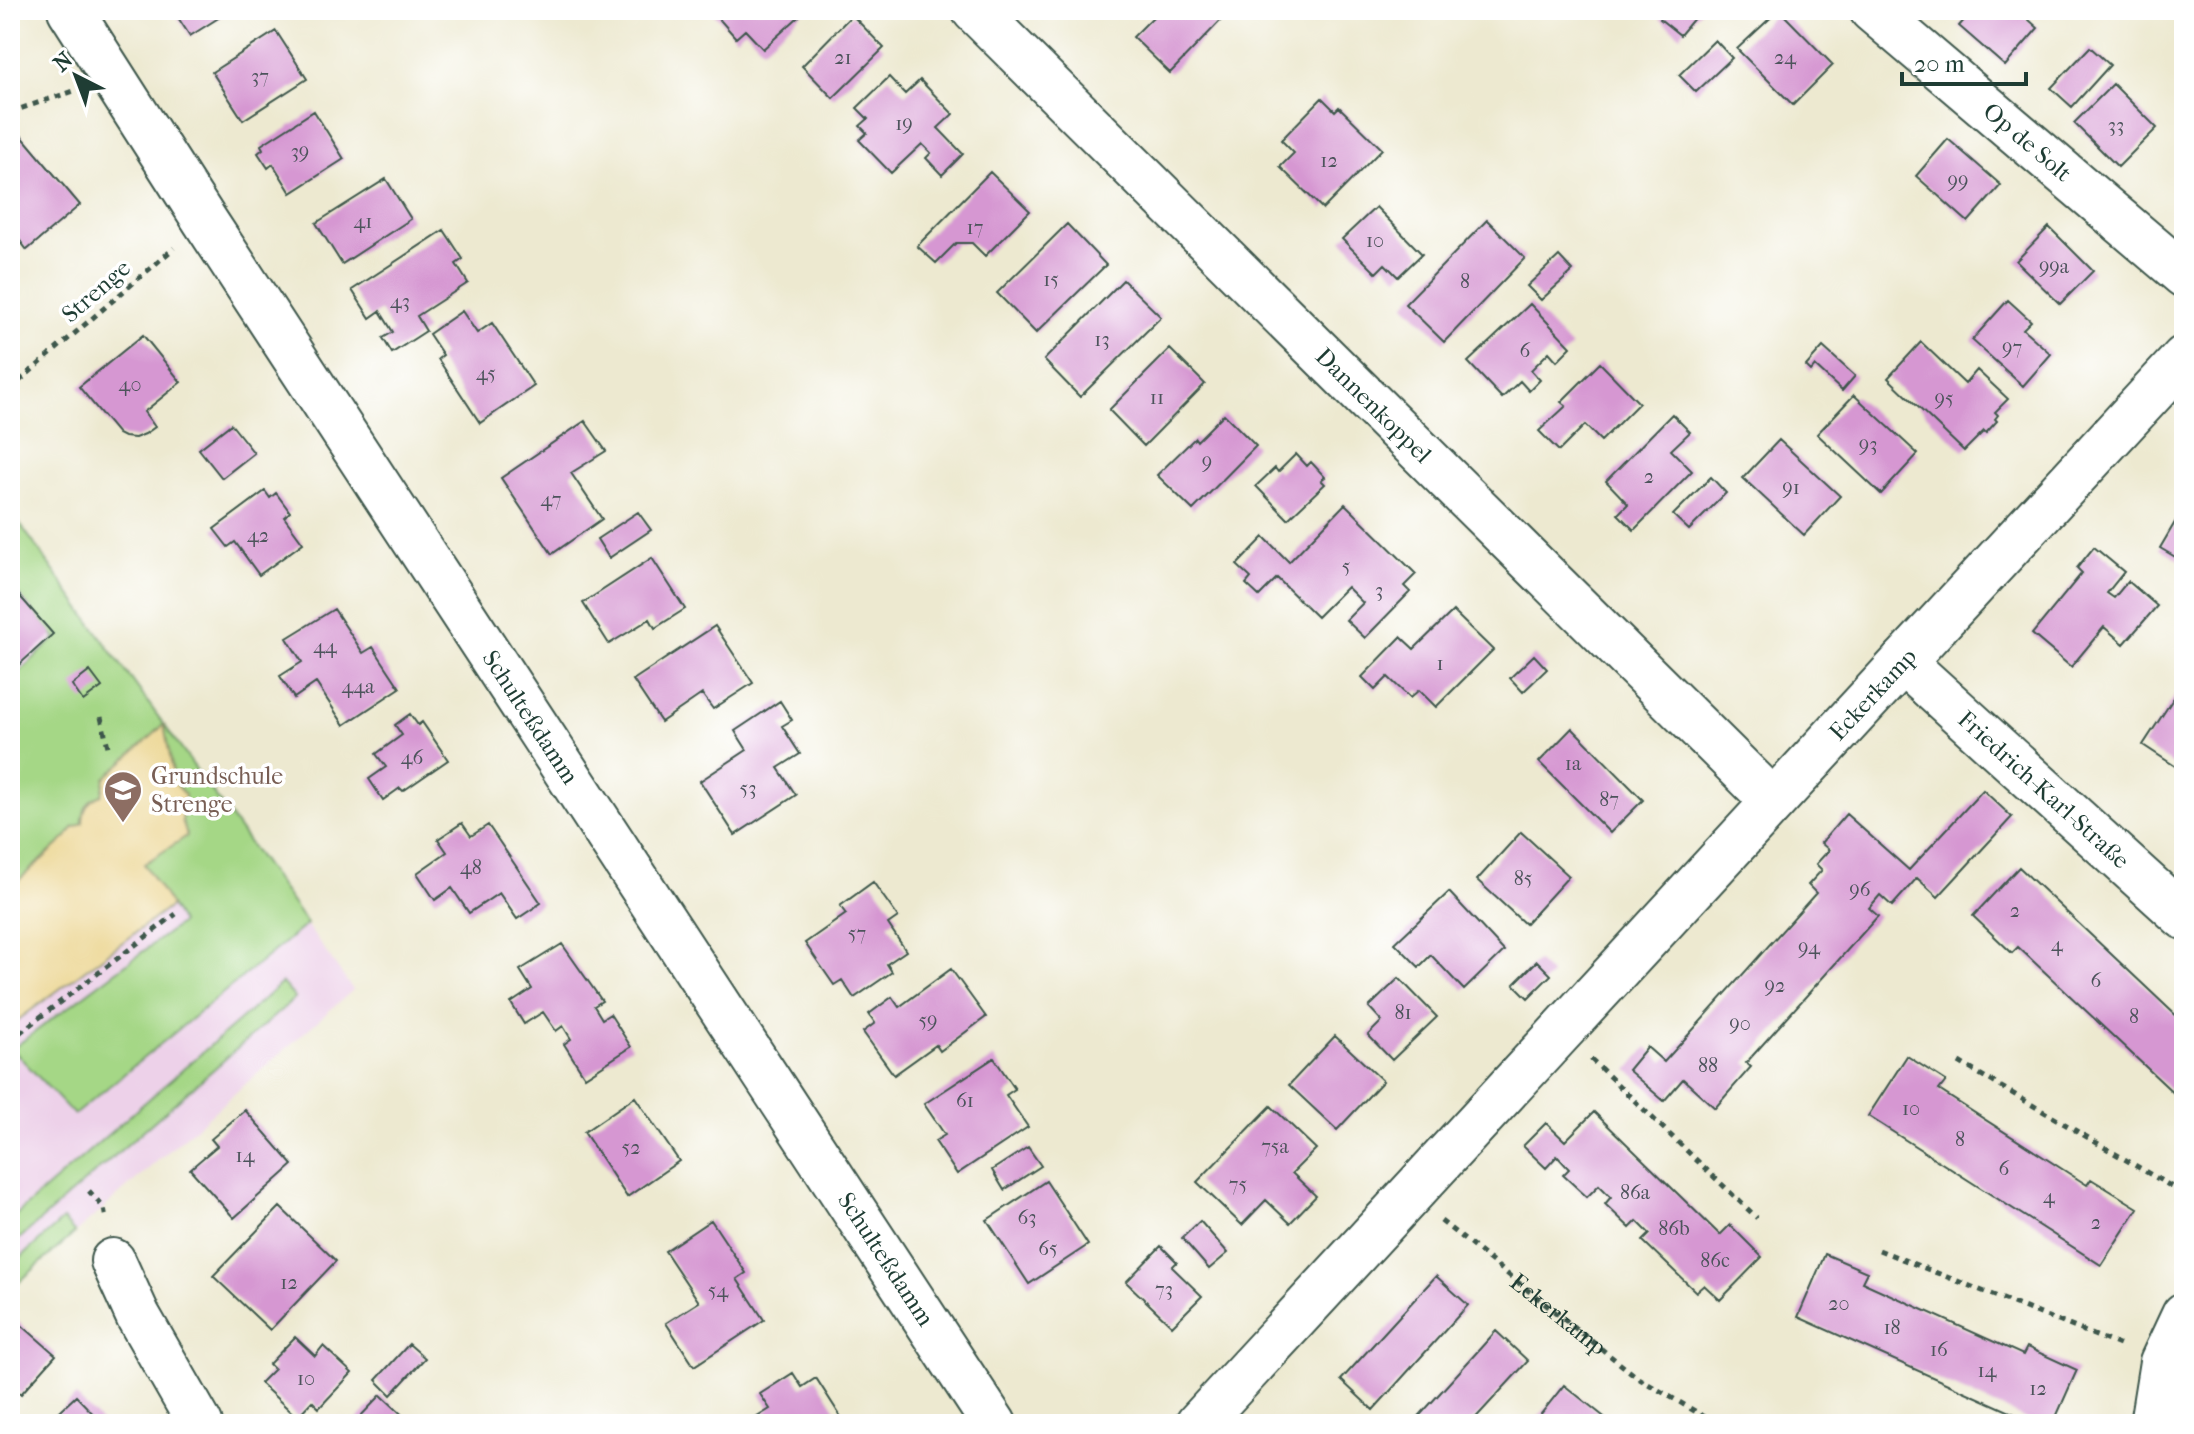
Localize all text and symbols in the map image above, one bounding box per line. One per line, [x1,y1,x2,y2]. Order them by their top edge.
north arrow [36,36,116,116]
scale bar [1902,36,2026,86]
text: N [48,46,78,77]
house number: 21 [834,46,852,69]
house number: 24 [1774,46,1797,69]
text: 20 m [1914,50,1965,78]
house number: 37 [251,65,269,88]
street label: Op de Solt [1978,97,2078,188]
house number: 19 [895,112,913,135]
house number: 33 [2108,114,2124,137]
house number: 39 [291,140,309,163]
house number: 12 [1320,149,1338,172]
house number: 99 [1948,169,1968,192]
house number: 41 [354,210,372,233]
house number: 17 [967,216,984,239]
house number: 10 [1366,229,1384,252]
street label: Strenge [56,254,136,328]
house number: 99a [2039,255,2070,278]
house number: 15 [1043,268,1059,291]
house number: 8 [1460,270,1470,293]
house number: 43 [390,290,410,313]
house number: 13 [1094,328,1110,351]
house number: 97 [2002,336,2022,359]
house number: 6 [1520,339,1531,362]
street label: Dannenkoppel [1310,342,1437,469]
house number: 45 [476,362,496,385]
house number: 40 [119,373,141,396]
house number: 11 [1150,386,1164,409]
house number: 95 [1934,387,1954,410]
house number: 93 [1859,433,1877,456]
house number: 9 [1202,450,1212,473]
house number: 2 [1644,465,1654,488]
house number: 91 [1782,476,1800,499]
house number: 47 [541,488,562,511]
house number: 42 [247,524,269,547]
house number: 5 [1342,555,1350,578]
house number: 3 [1375,579,1383,602]
house number: 44 [313,635,338,658]
street label: Eckerkamp [1823,642,1922,746]
street label: Schulteßdamm [477,645,584,789]
house number: 1 [1436,652,1444,675]
house number: 44a [342,675,375,698]
street label: Friedrich-Karl-Straße [1952,705,2135,875]
house number: 46 [401,746,423,769]
house number: 1a [1565,752,1582,775]
place label: Grundschule Strenge [151,762,283,818]
school or university icon: Grundschule Strenge [102,769,144,824]
house number: 53 [740,777,756,800]
house number: 87 [1599,788,1619,811]
house number: 48 [460,856,482,879]
house number: 85 [1514,867,1532,890]
house number: 96 [1849,878,1871,901]
house number: 2 [2010,899,2020,922]
house number: 57 [848,922,866,945]
house number: 4 [2051,933,2064,956]
house number: 94 [1798,936,1821,959]
house number: 6 [2091,969,2102,992]
house number: 92 [1765,974,1785,997]
house number: 81 [1394,1001,1412,1024]
house number: 8 [2129,1005,2139,1028]
house number: 59 [918,1009,938,1032]
house number: 90 [1729,1012,1751,1035]
house number: 88 [1698,1054,1718,1077]
house number: 61 [956,1089,974,1112]
house number: 10 [1902,1097,1920,1120]
house number: 8 [1955,1128,1965,1151]
house number: 75a [1261,1135,1290,1158]
house number: 52 [622,1136,640,1159]
house number: 14 [236,1144,256,1167]
house number: 6 [1999,1157,2010,1180]
house number: 75 [1229,1173,1247,1196]
house number: 86a [1620,1181,1651,1204]
house number: 4 [2043,1185,2056,1208]
street label: Schulteßdamm [832,1187,940,1331]
house number: 63 [1017,1206,1037,1229]
house number: 2 [2091,1211,2101,1234]
house number: 86b [1658,1217,1690,1240]
house number: 65 [1038,1237,1058,1260]
house number: 86c [1700,1249,1730,1272]
street label: Eckerkamp [1504,1268,1612,1361]
house number: 12 [280,1271,298,1294]
house number: 73 [1155,1278,1173,1301]
house number: 54 [708,1279,729,1302]
house number: 20 [1828,1292,1850,1315]
house number: 18 [1883,1316,1901,1339]
house number: 16 [1930,1338,1948,1361]
house number: 14 [1978,1359,1998,1382]
house number: 10 [297,1367,315,1390]
house number: 12 [2029,1377,2047,1400]

